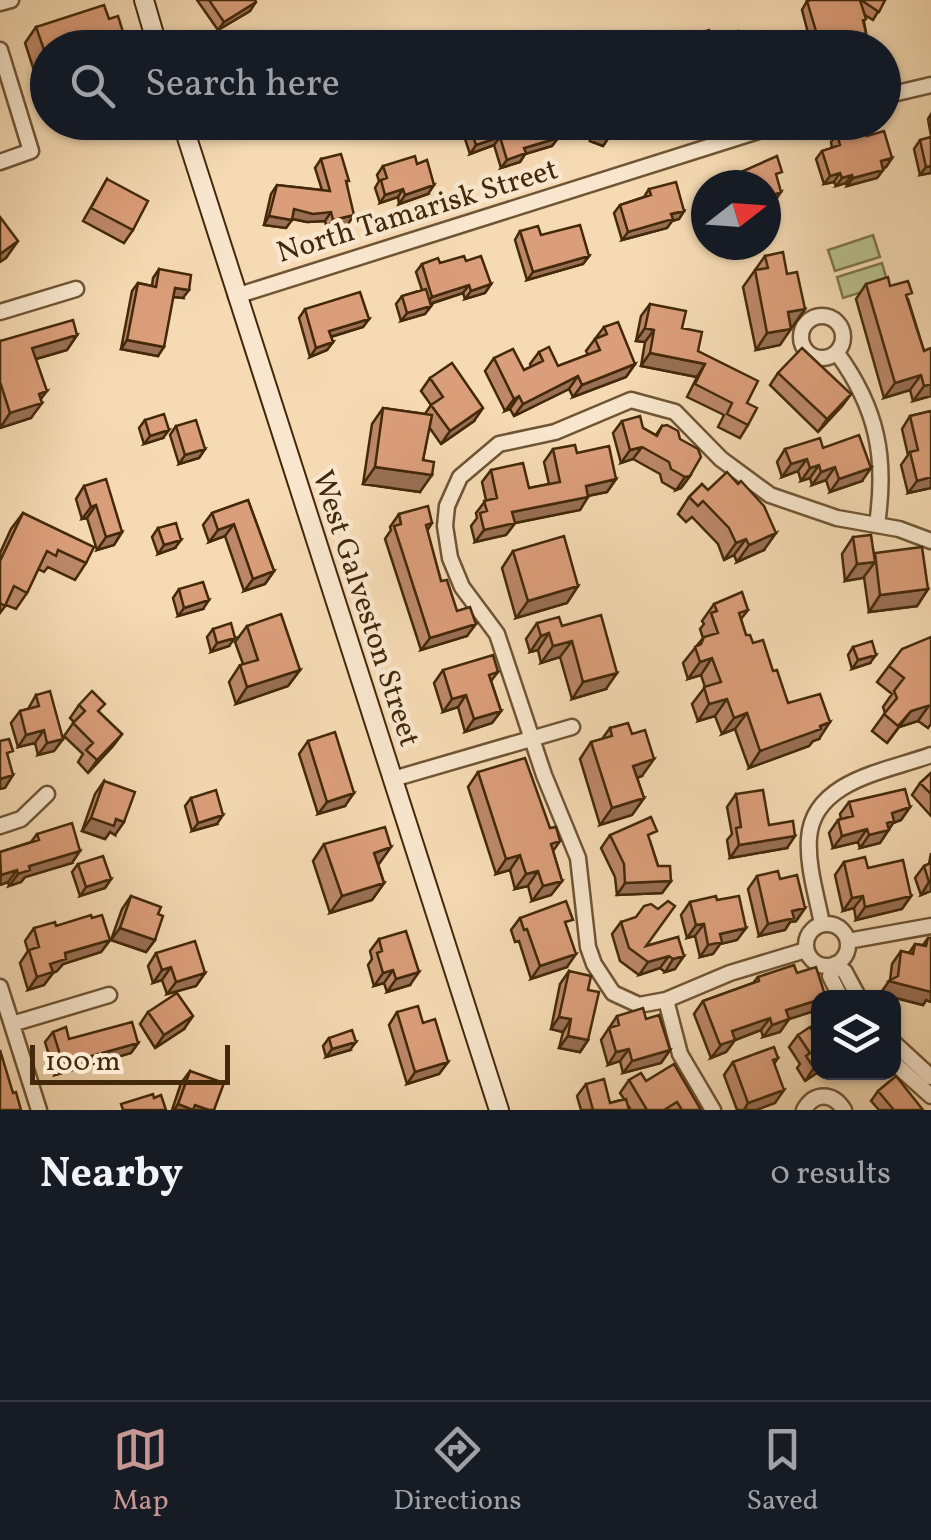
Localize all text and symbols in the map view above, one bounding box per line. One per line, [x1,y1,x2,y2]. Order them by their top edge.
search box [30,30,901,140]
icon: search [65,58,120,113]
text: Search here [145,59,340,112]
street label: North Tamarisk Street [272,149,563,275]
north arrow [691,170,781,260]
street label: West Galveston Street [301,465,430,752]
map controls [811,990,901,1080]
button: layers [811,990,901,1080]
scale bar [30,1040,230,1084]
text: 100 m [45,1043,120,1082]
text: Nearby [40,1146,183,1205]
text: 0 results [771,1153,891,1197]
tab: Map [112,1422,168,1521]
tab: Directions [393,1422,522,1521]
tab: Saved [746,1422,819,1521]

